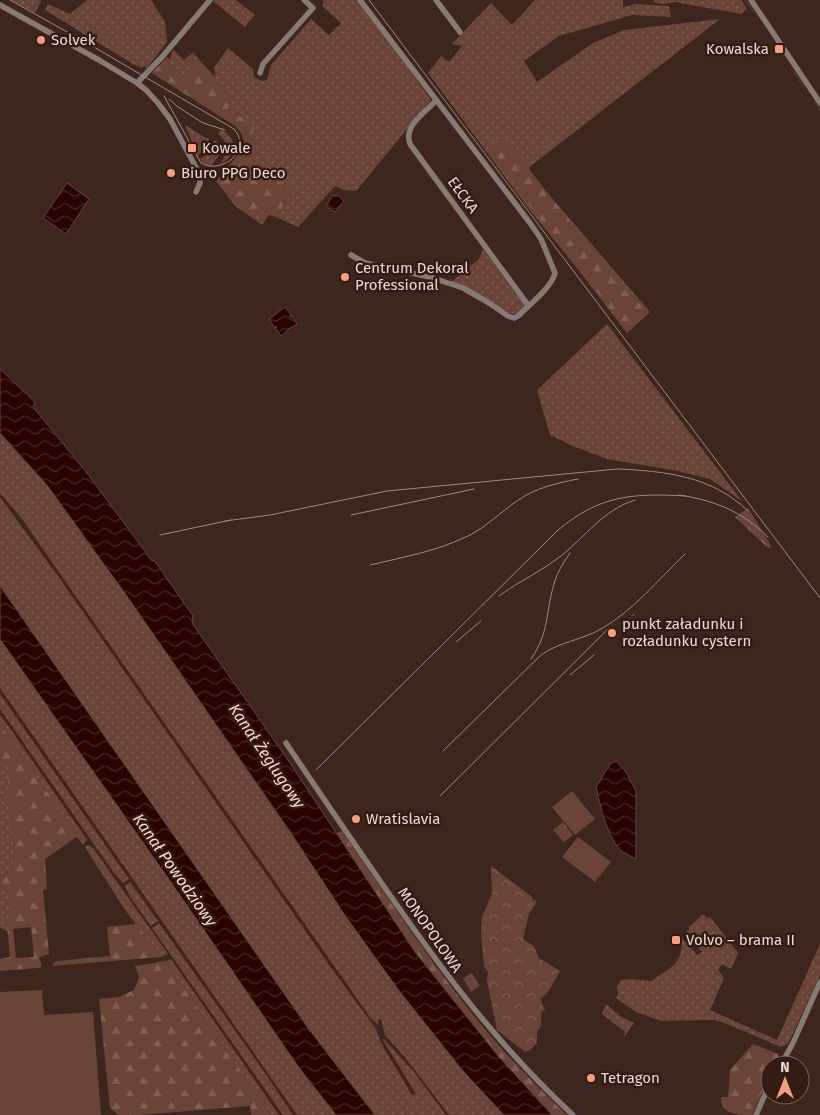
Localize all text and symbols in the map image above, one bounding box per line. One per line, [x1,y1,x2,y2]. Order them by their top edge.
place label: Solvek [51,31,96,49]
marker: Solvek [35,34,47,46]
place label: Kowalska [706,40,769,58]
marker: Kowalska [773,43,785,55]
place label: Kowale [202,139,250,157]
marker: Kowale [186,142,198,154]
place label: Biuro PPG Deco [181,164,286,182]
marker: Biuro PPG Deco [165,167,177,179]
street label: EŁCKA [444,173,483,217]
place label: Centrum Dekoral Professional [355,259,469,294]
marker: Centrum Dekoral Professional [339,271,351,283]
place label: punkt załadunku i rozładunku cystern [622,615,751,650]
marker: punkt załadunku i rozładunku cystern [606,627,618,639]
water label: Kanał Żeglugowy [225,699,311,813]
water label: Kanał Powodziowy [129,810,222,931]
place label: Wratislavia [366,810,440,828]
marker: Wratislavia [350,813,362,825]
street label: MONOPOLOWA [394,884,466,976]
place label: Volvo – brama II [686,931,795,949]
marker: Volvo – brama II [670,934,682,946]
north arrow [760,1055,810,1105]
text: N [780,1059,790,1076]
place label: Tetragon [601,1069,660,1087]
marker: Tetragon [585,1072,597,1084]

